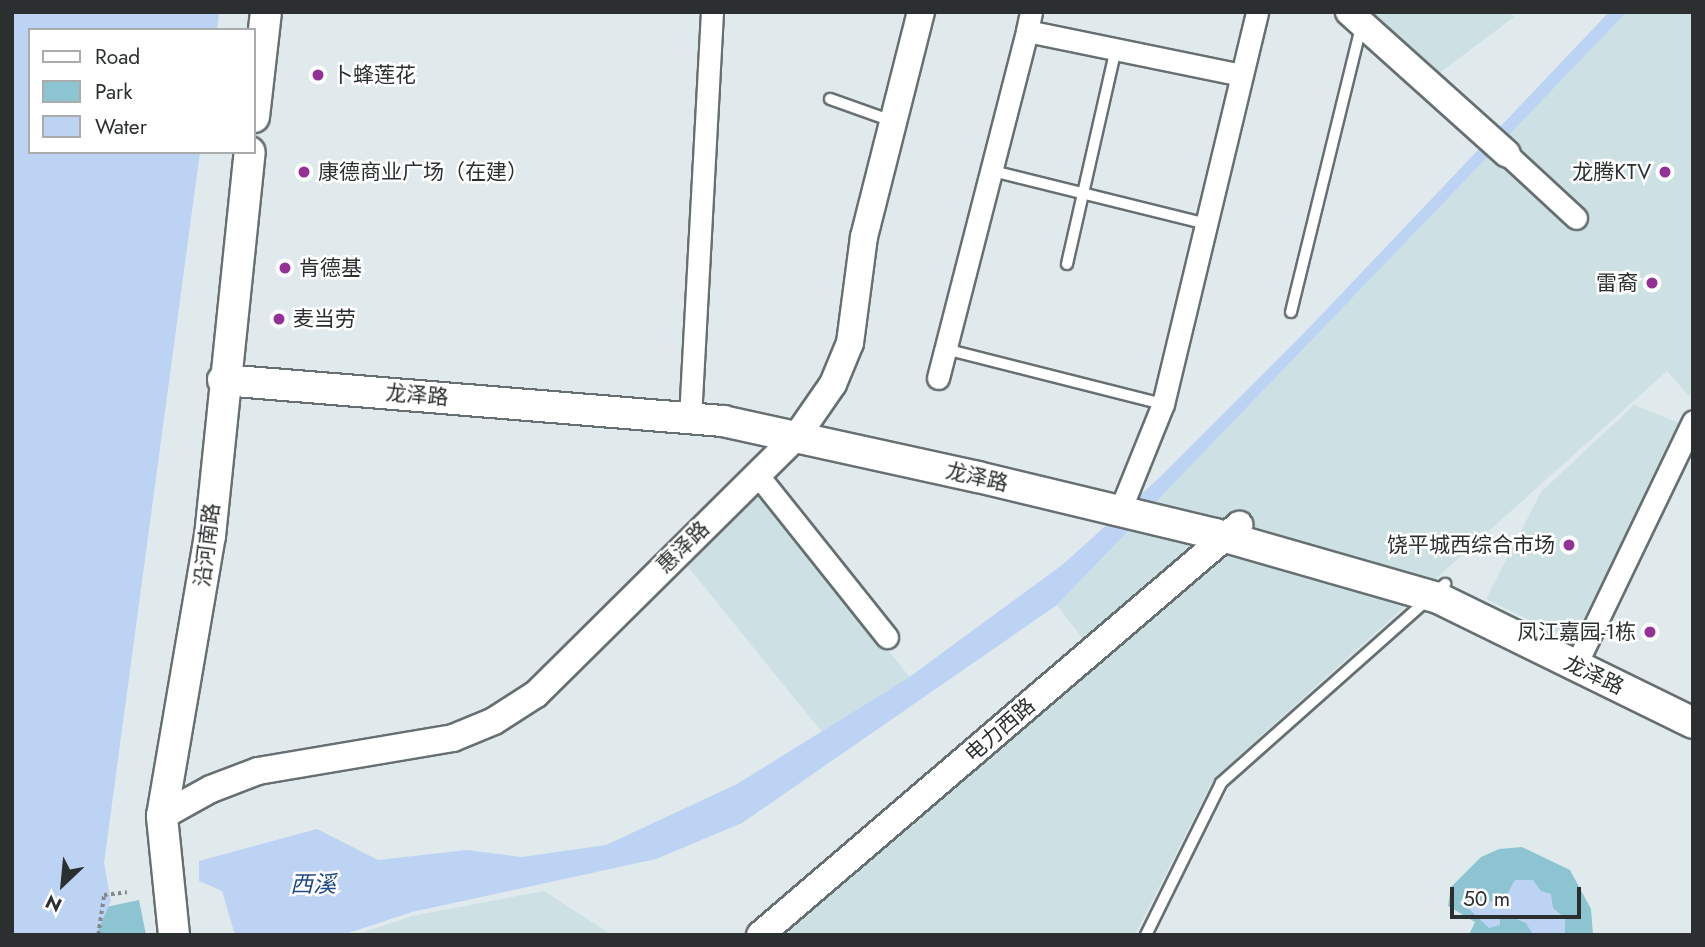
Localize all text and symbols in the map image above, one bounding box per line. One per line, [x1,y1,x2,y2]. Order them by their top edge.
legend [28,28,256,154]
text: Road [95,42,140,72]
place label: 卜蜂莲花 [332,62,416,88]
marker: 卜蜂莲花 [310,67,326,83]
text: Park [95,77,132,107]
text: Water [95,112,147,142]
place label: 康德商业广场（在建） [318,159,528,185]
place label: 龙腾KTV [1572,159,1651,185]
marker: 康德商业广场（在建） [296,164,312,180]
marker: 龙腾KTV [1657,164,1673,180]
place label: 肯德基 [299,255,362,281]
marker: 肯德基 [277,260,293,276]
place label: 雷裔 [1596,270,1638,296]
marker: 雷裔 [1644,275,1660,291]
place label: 麦当劳 [293,306,356,332]
marker: 麦当劳 [271,311,287,327]
street label: 龙泽路 [385,380,449,410]
street label: 龙泽路 [943,458,1011,496]
street label: 沿河南路 [189,502,225,588]
street label: 惠泽路 [652,516,714,578]
place label: 饶平城西综合市场 [1387,532,1555,558]
marker: 饶平城西综合市场 [1561,537,1577,553]
place label: 凤江嘉园-1栋 [1517,619,1636,645]
marker: 凤江嘉园-1栋 [1642,624,1658,640]
street label: 龙泽路 [1560,650,1628,700]
street label: 电力西路 [960,693,1040,767]
north arrow [28,849,98,919]
water label: 西溪 [290,870,336,898]
scale bar [1453,874,1584,918]
text: 50 m [1463,884,1510,914]
text: N [41,888,66,919]

